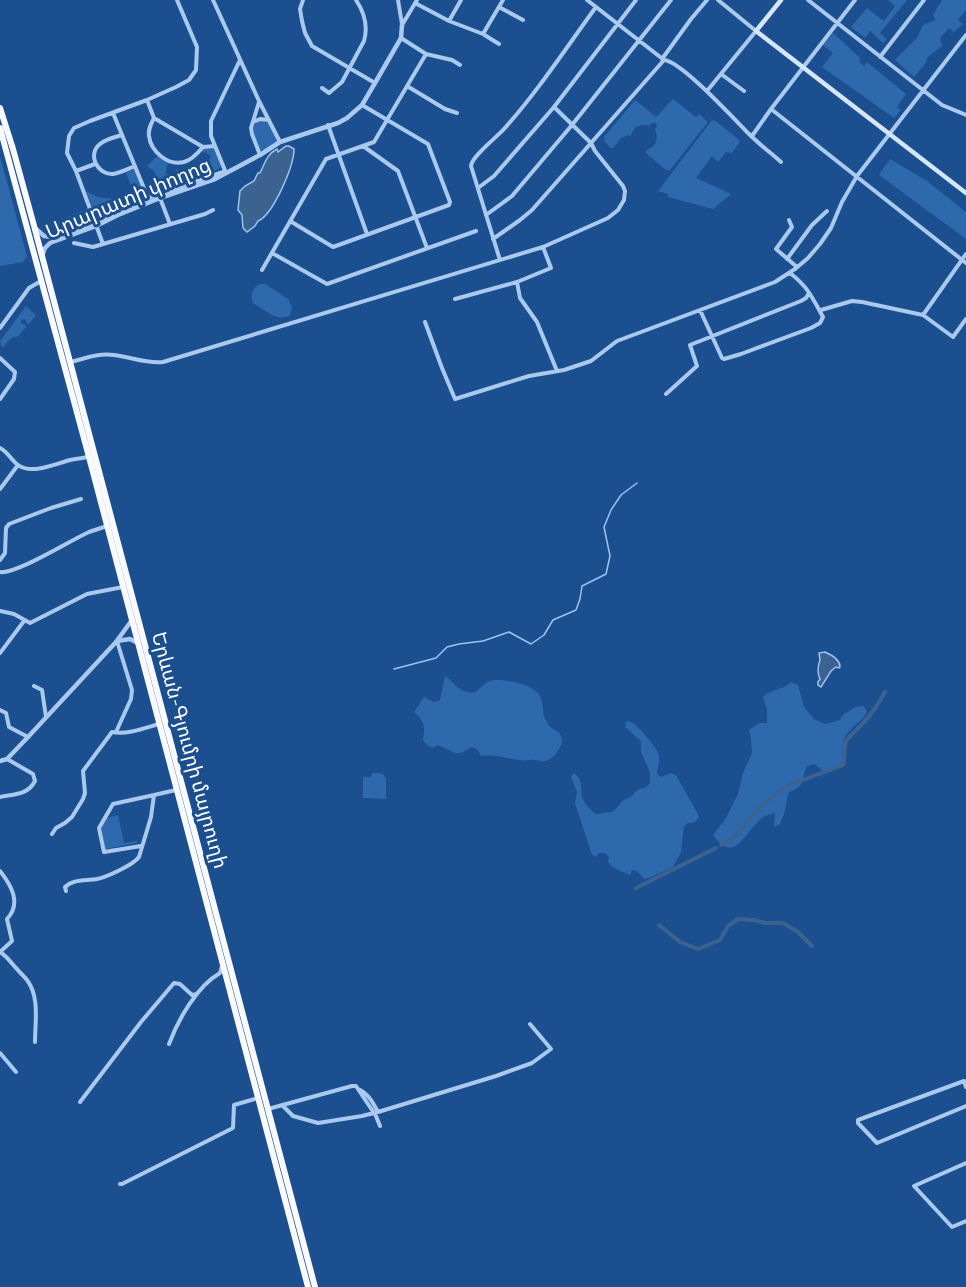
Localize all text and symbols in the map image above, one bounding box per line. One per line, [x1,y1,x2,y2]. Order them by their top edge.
street label: Արարատի փողոց [42,153,215,245]
street label: Երևան-Գյումրի մայրուղի [146,629,232,871]

